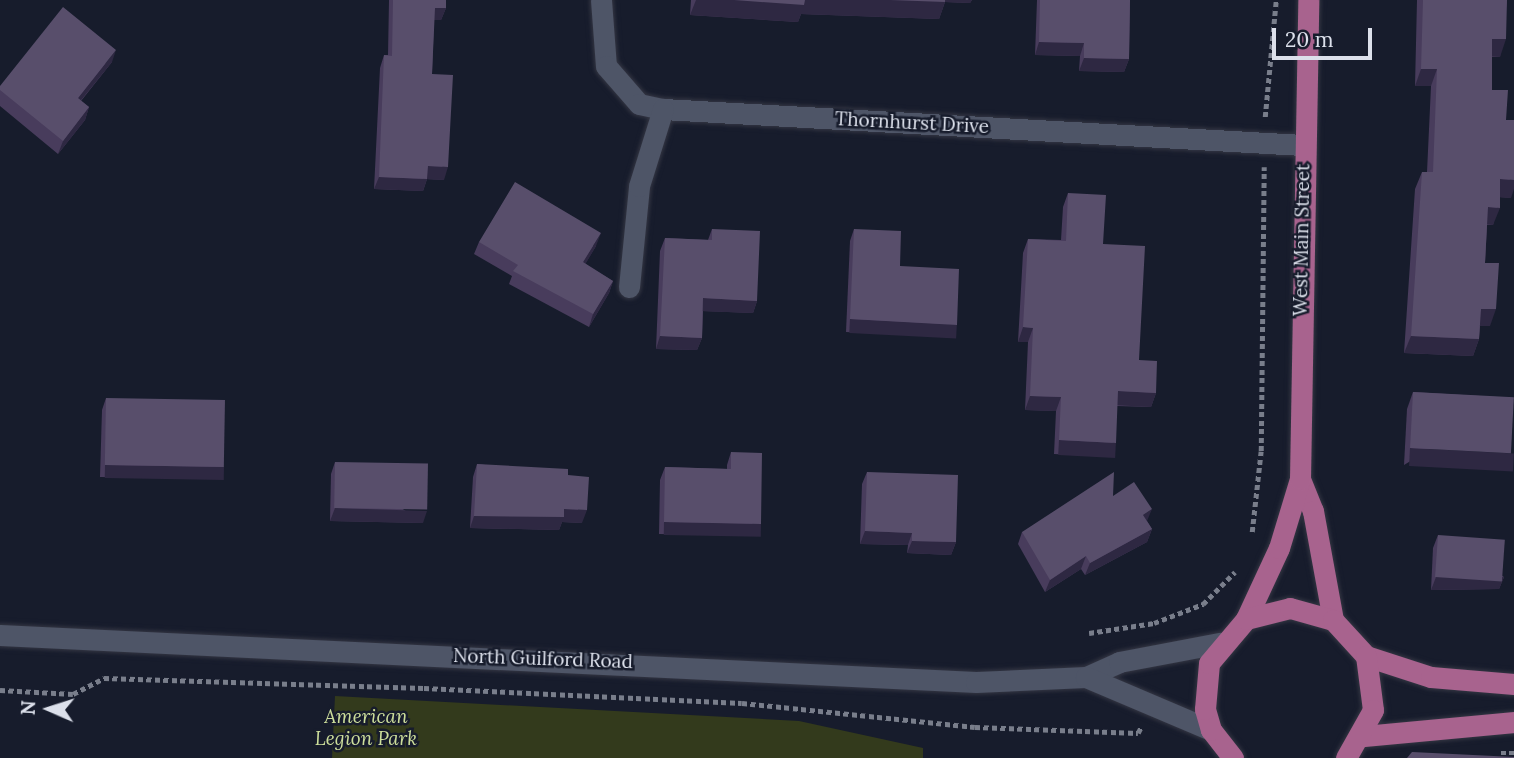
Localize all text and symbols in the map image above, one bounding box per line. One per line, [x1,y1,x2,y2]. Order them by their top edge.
scale bar [1276,14,1376,58]
text: 20 m [1285,26,1334,53]
street label: Thornhurst Drive [834,108,990,138]
street label: West Main Street [1289,164,1315,316]
street label: North Guilford Road [453,644,633,674]
north arrow [14,674,84,744]
text: N [16,700,40,716]
park label: American Legion Park [315,706,417,750]

